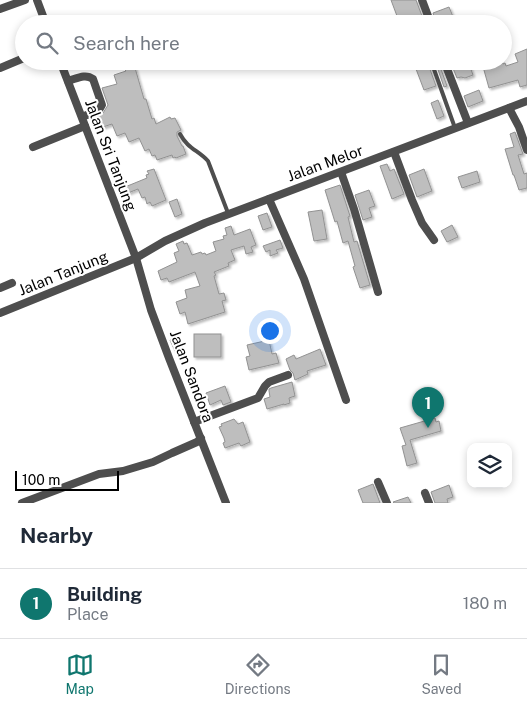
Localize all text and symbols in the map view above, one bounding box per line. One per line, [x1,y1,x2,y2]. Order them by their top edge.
search box [15,15,512,70]
icon: search [33,29,61,57]
text: Search here [73,32,180,54]
street label: Jalan Sri Tanjung [82,97,140,213]
street label: Jalan Melor [285,141,365,185]
street label: Jalan Tanjung [16,247,110,299]
your location [257,318,283,344]
street label: Jalan Sandora [167,327,217,425]
pin: 1 [412,387,444,428]
map controls [467,443,512,488]
button: layers [467,443,512,488]
scale bar [15,468,119,491]
text: 100 m [22,472,60,488]
text: Nearby [20,523,93,548]
text: Building [67,583,142,605]
text: 1 [33,594,39,613]
text: 180 m [463,594,507,613]
text: Place [67,605,109,624]
tab: Map [65,651,94,697]
tab: Directions [225,651,291,697]
tab: Saved [421,651,462,697]

